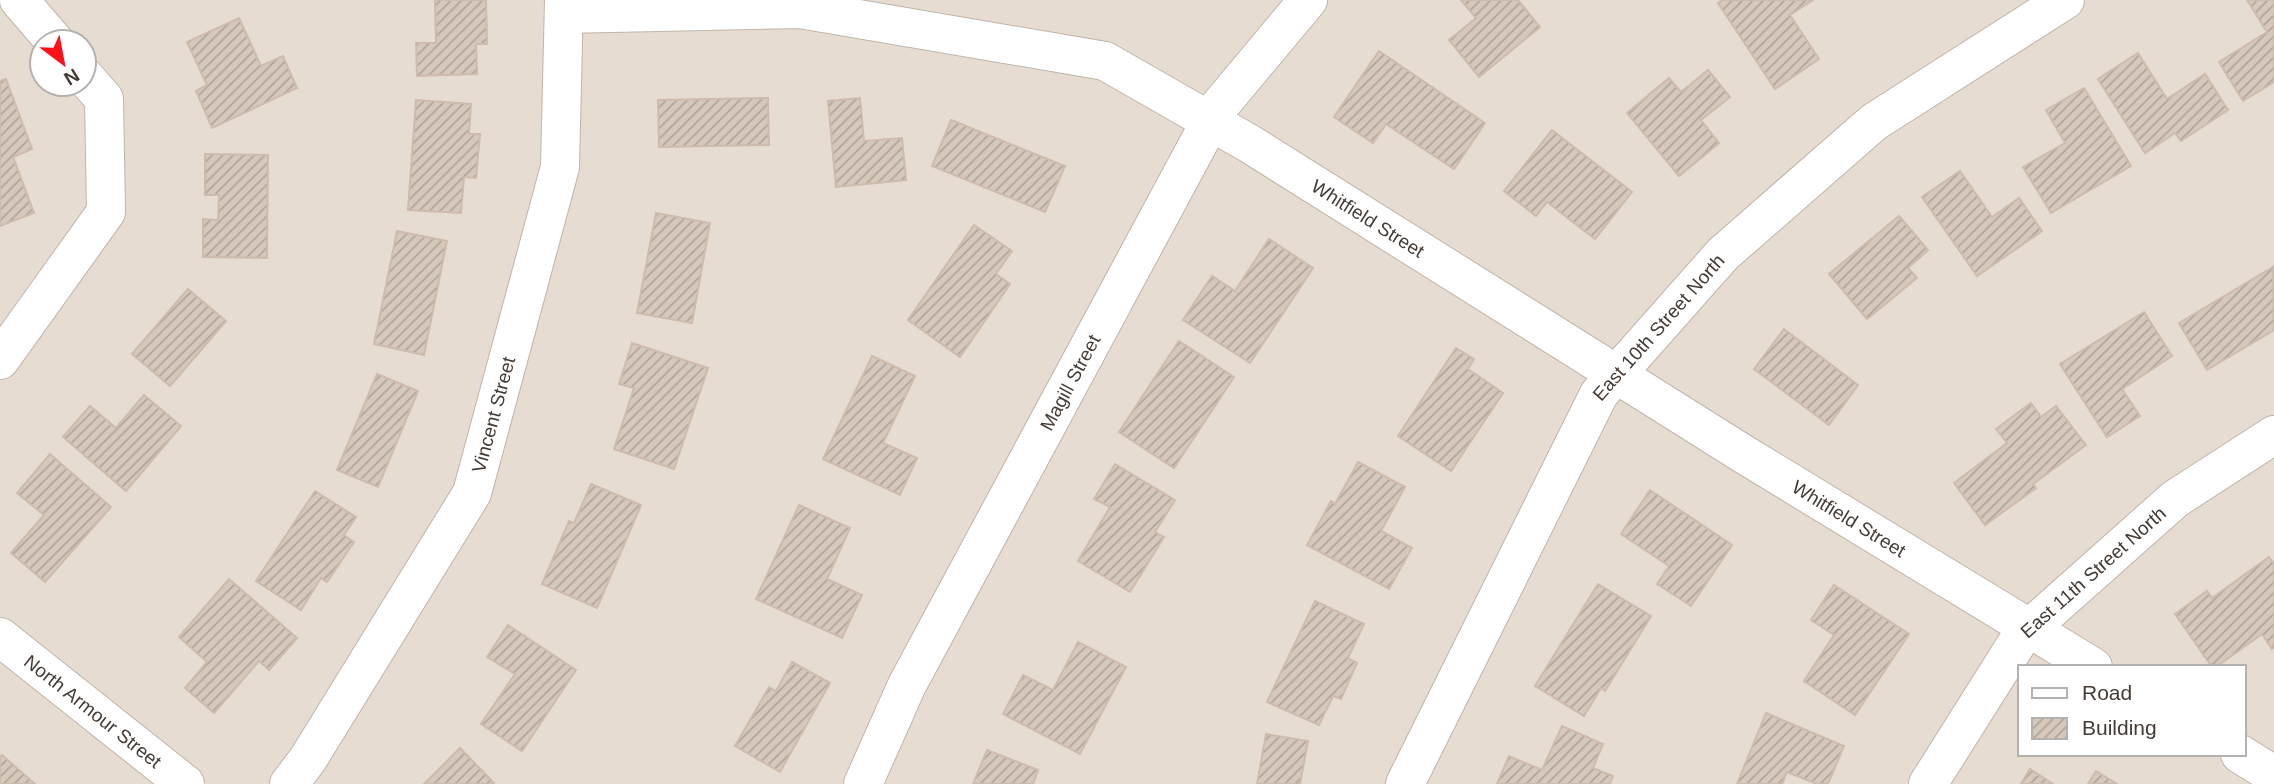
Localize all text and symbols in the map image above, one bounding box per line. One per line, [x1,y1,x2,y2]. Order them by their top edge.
north arrow [28,28,98,98]
text: N [60,64,83,90]
street label: Whitfield Street [1308,175,1429,262]
street label: East 10th Street North [1588,250,1729,405]
street label: Magill Street [1036,330,1105,434]
street label: Vincent Street [468,354,519,475]
street label: Whitfield Street [1788,476,1910,562]
street label: East 11th Street North [2016,502,2170,642]
street label: North Armour Street [20,651,166,773]
legend [2018,665,2246,756]
text: Road [2082,681,2132,704]
text: Building [2082,716,2157,739]

